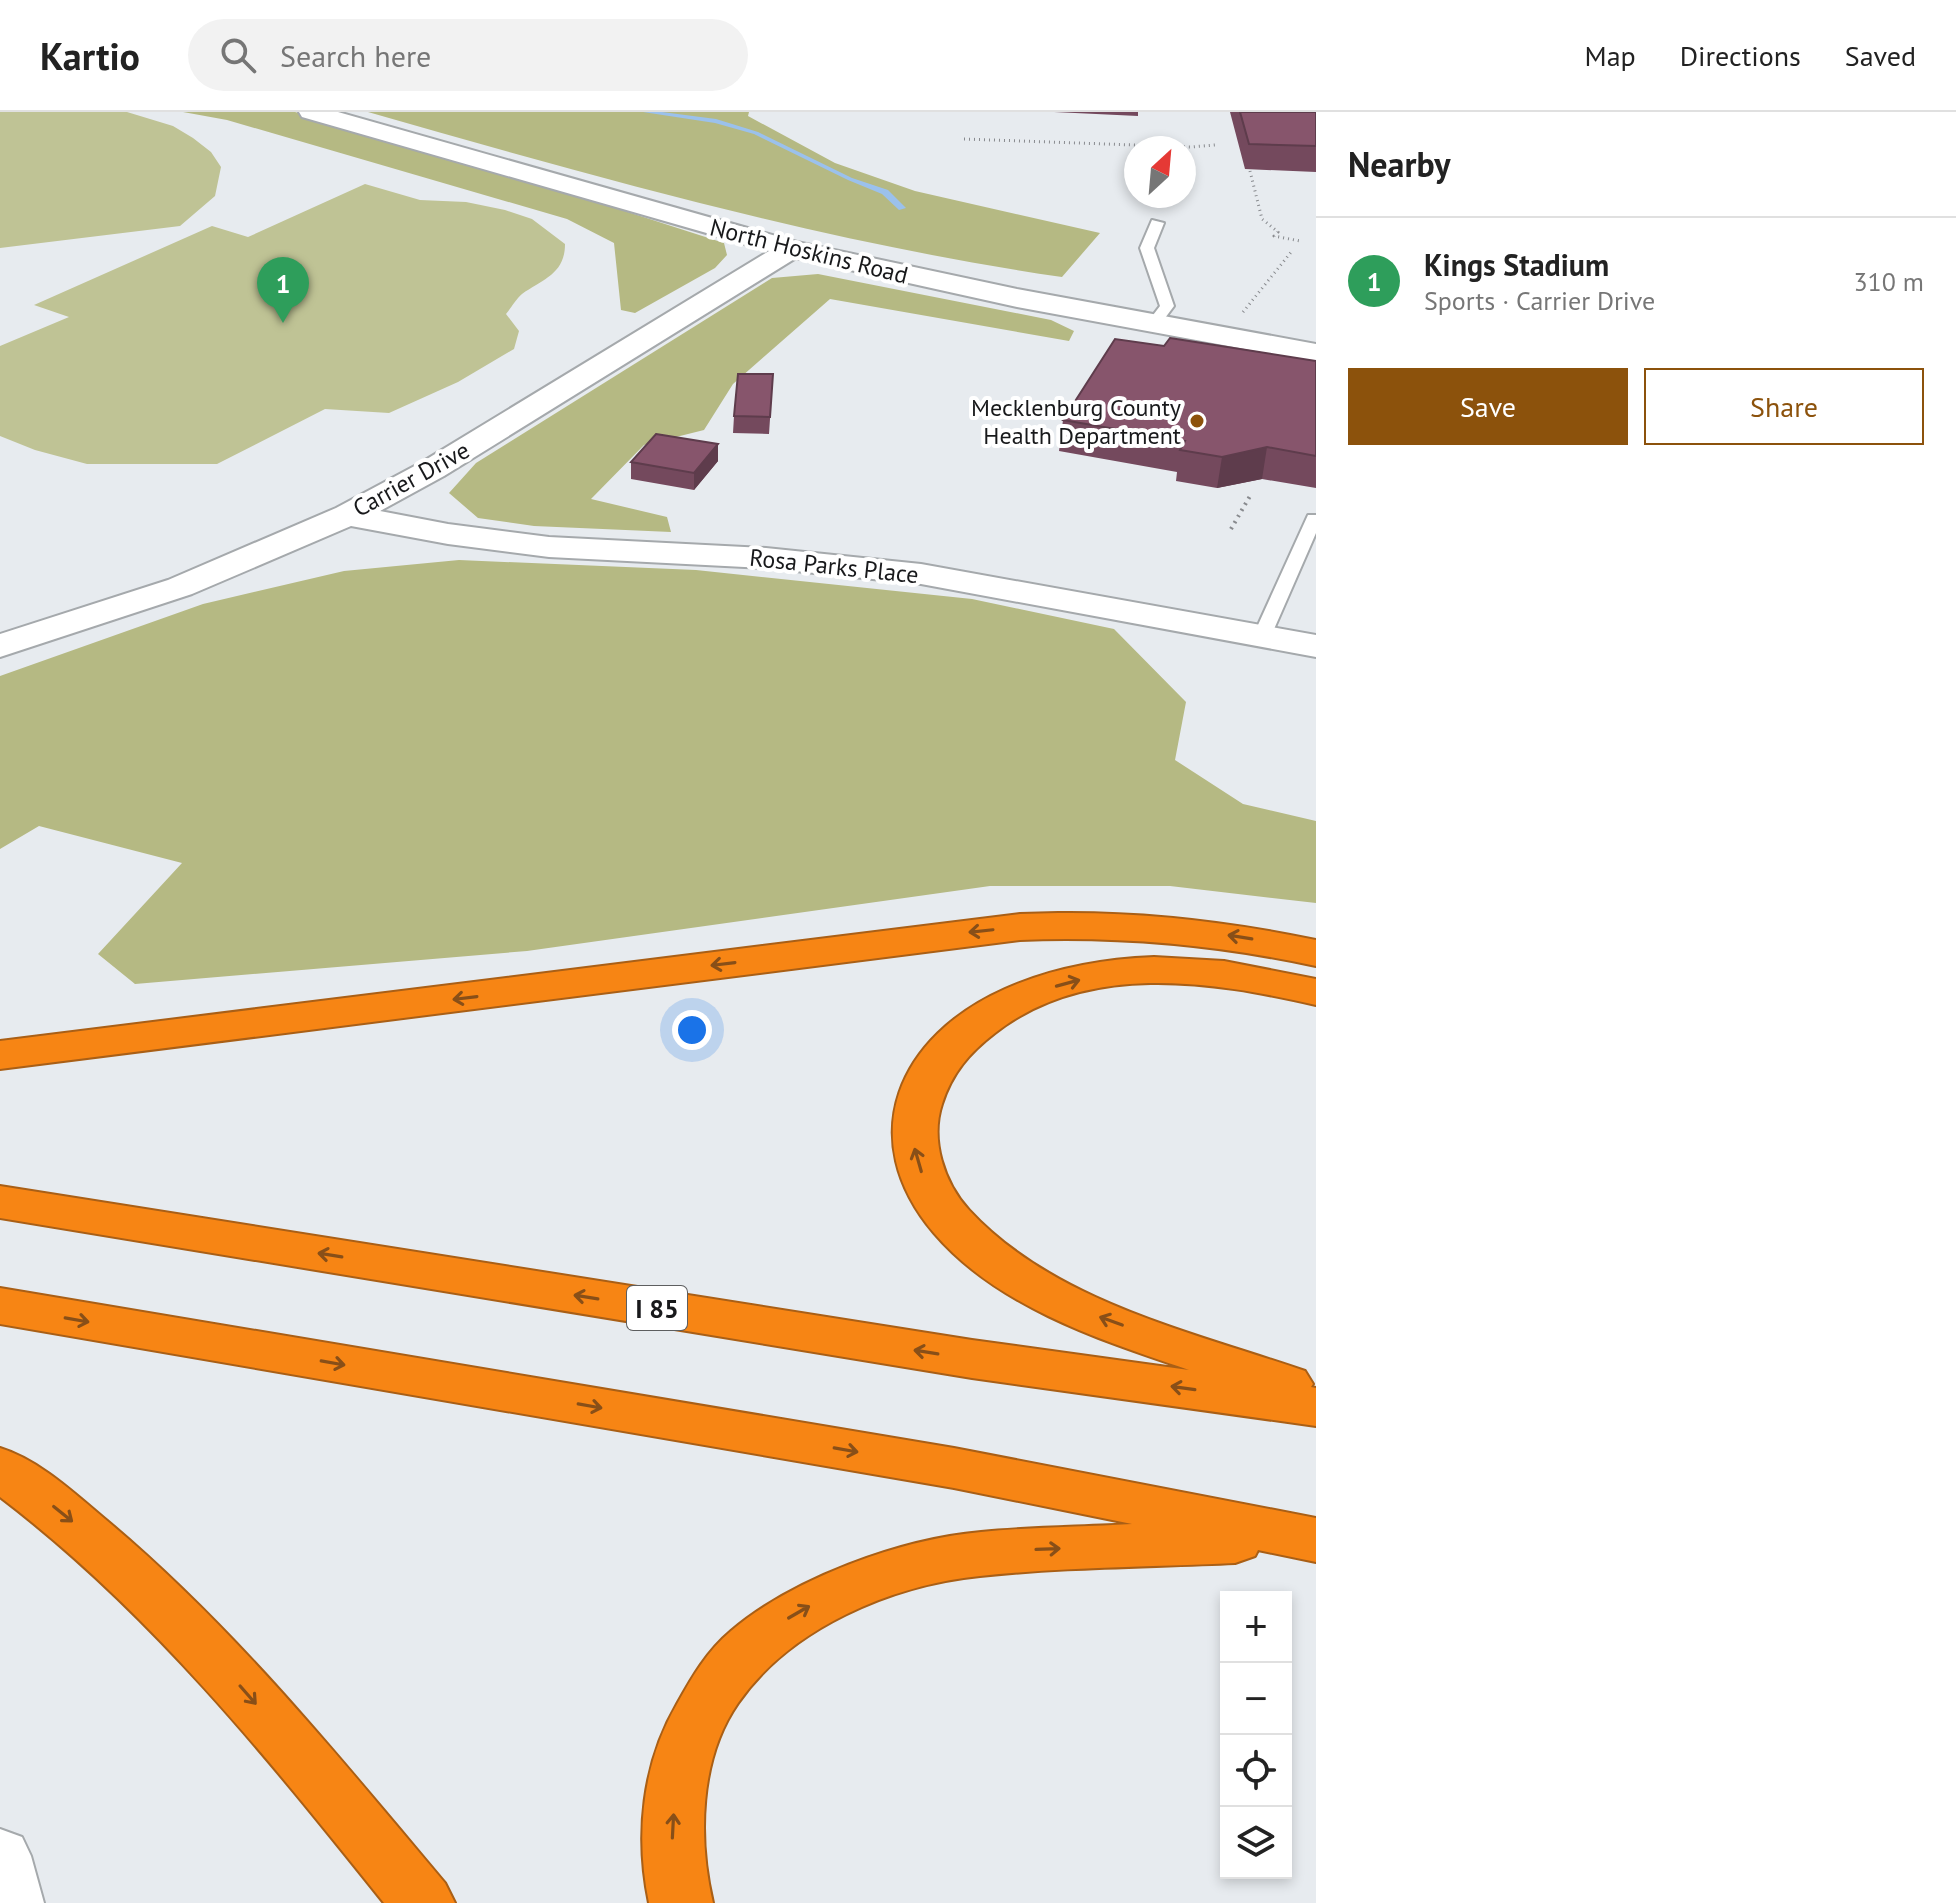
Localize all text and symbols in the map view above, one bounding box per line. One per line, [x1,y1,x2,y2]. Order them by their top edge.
search box [188,19,748,91]
text: Kartio [40,31,140,80]
icon: search [216,33,260,77]
text: Search here [280,36,431,75]
text: Map [1585,37,1636,74]
text: Directions [1680,37,1801,74]
text: Saved [1845,37,1916,74]
north arrow [1124,136,1196,208]
text: Nearby [1348,142,1450,186]
street label: North Hoskins Road [707,211,911,291]
text: Kings Stadium [1424,245,1609,284]
pin: 1 [257,257,309,323]
text: 1 [1367,265,1381,298]
text: 310 m [1853,265,1924,298]
text: Sports · Carrier Drive [1424,284,1655,317]
button: Save [1348,368,1628,445]
button: Share [1644,368,1924,445]
place label: Mecklenburg County Health Department [971,392,1181,451]
marker: Mecklenburg County Health Department [1188,412,1206,430]
street label: Carrier Drive [347,434,475,524]
street label: Rosa Parks Place [748,542,920,590]
one-way arrow [968,924,995,939]
one-way arrow [1227,929,1253,944]
one-way arrow [711,957,736,972]
one-way arrow [1054,975,1080,990]
one-way arrow [452,990,479,1005]
your location [672,1010,712,1050]
one-way arrow [910,1148,925,1174]
one-way arrow [317,1247,343,1262]
road number: I 85 [627,1286,687,1330]
one-way arrow [574,1289,599,1304]
one-way arrow [1099,1312,1124,1327]
one-way arrow [64,1313,89,1328]
one-way arrow [914,1344,939,1359]
one-way arrow [320,1356,345,1371]
one-way arrow [1171,1380,1196,1395]
one-way arrow [576,1400,602,1415]
one-way arrow [833,1443,858,1458]
one-way arrow [52,1505,73,1523]
one-way arrow [1034,1541,1061,1556]
map controls [1220,1591,1292,1879]
button: + [1220,1591,1292,1663]
one-way arrow [787,1604,810,1620]
button: − [1220,1663,1292,1735]
one-way arrow [239,1685,257,1705]
button: locate [1220,1735,1292,1807]
button: layers [1220,1807,1292,1879]
one-way arrow [665,1813,680,1840]

